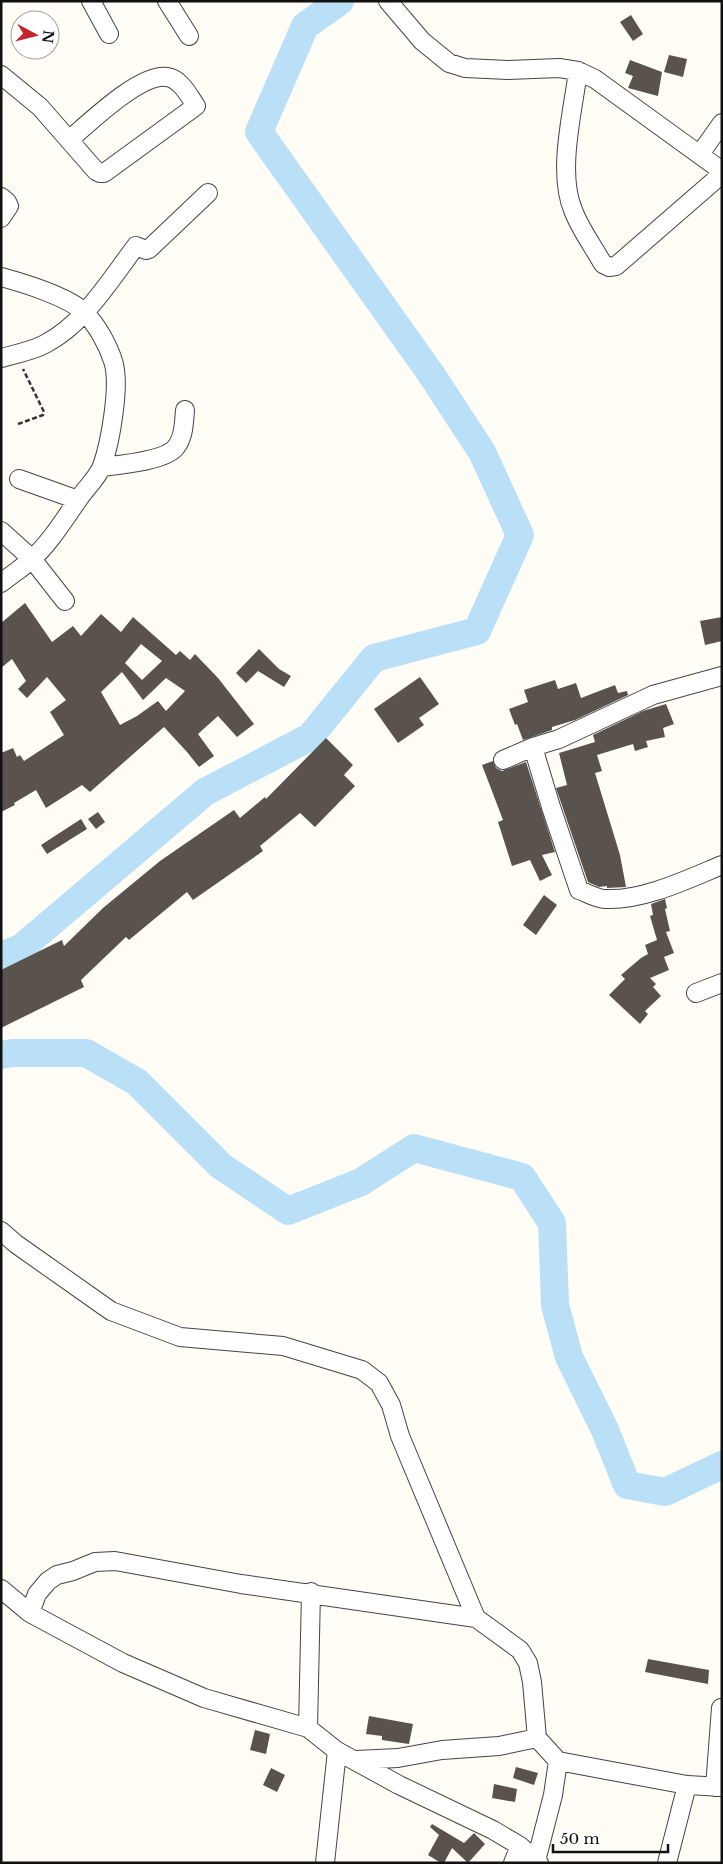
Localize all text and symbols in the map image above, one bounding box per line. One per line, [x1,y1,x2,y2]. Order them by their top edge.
north arrow [10,10,60,60]
text: N [38,29,58,44]
scale bar [553,1822,668,1854]
text: 50 m [560,1829,600,1848]

